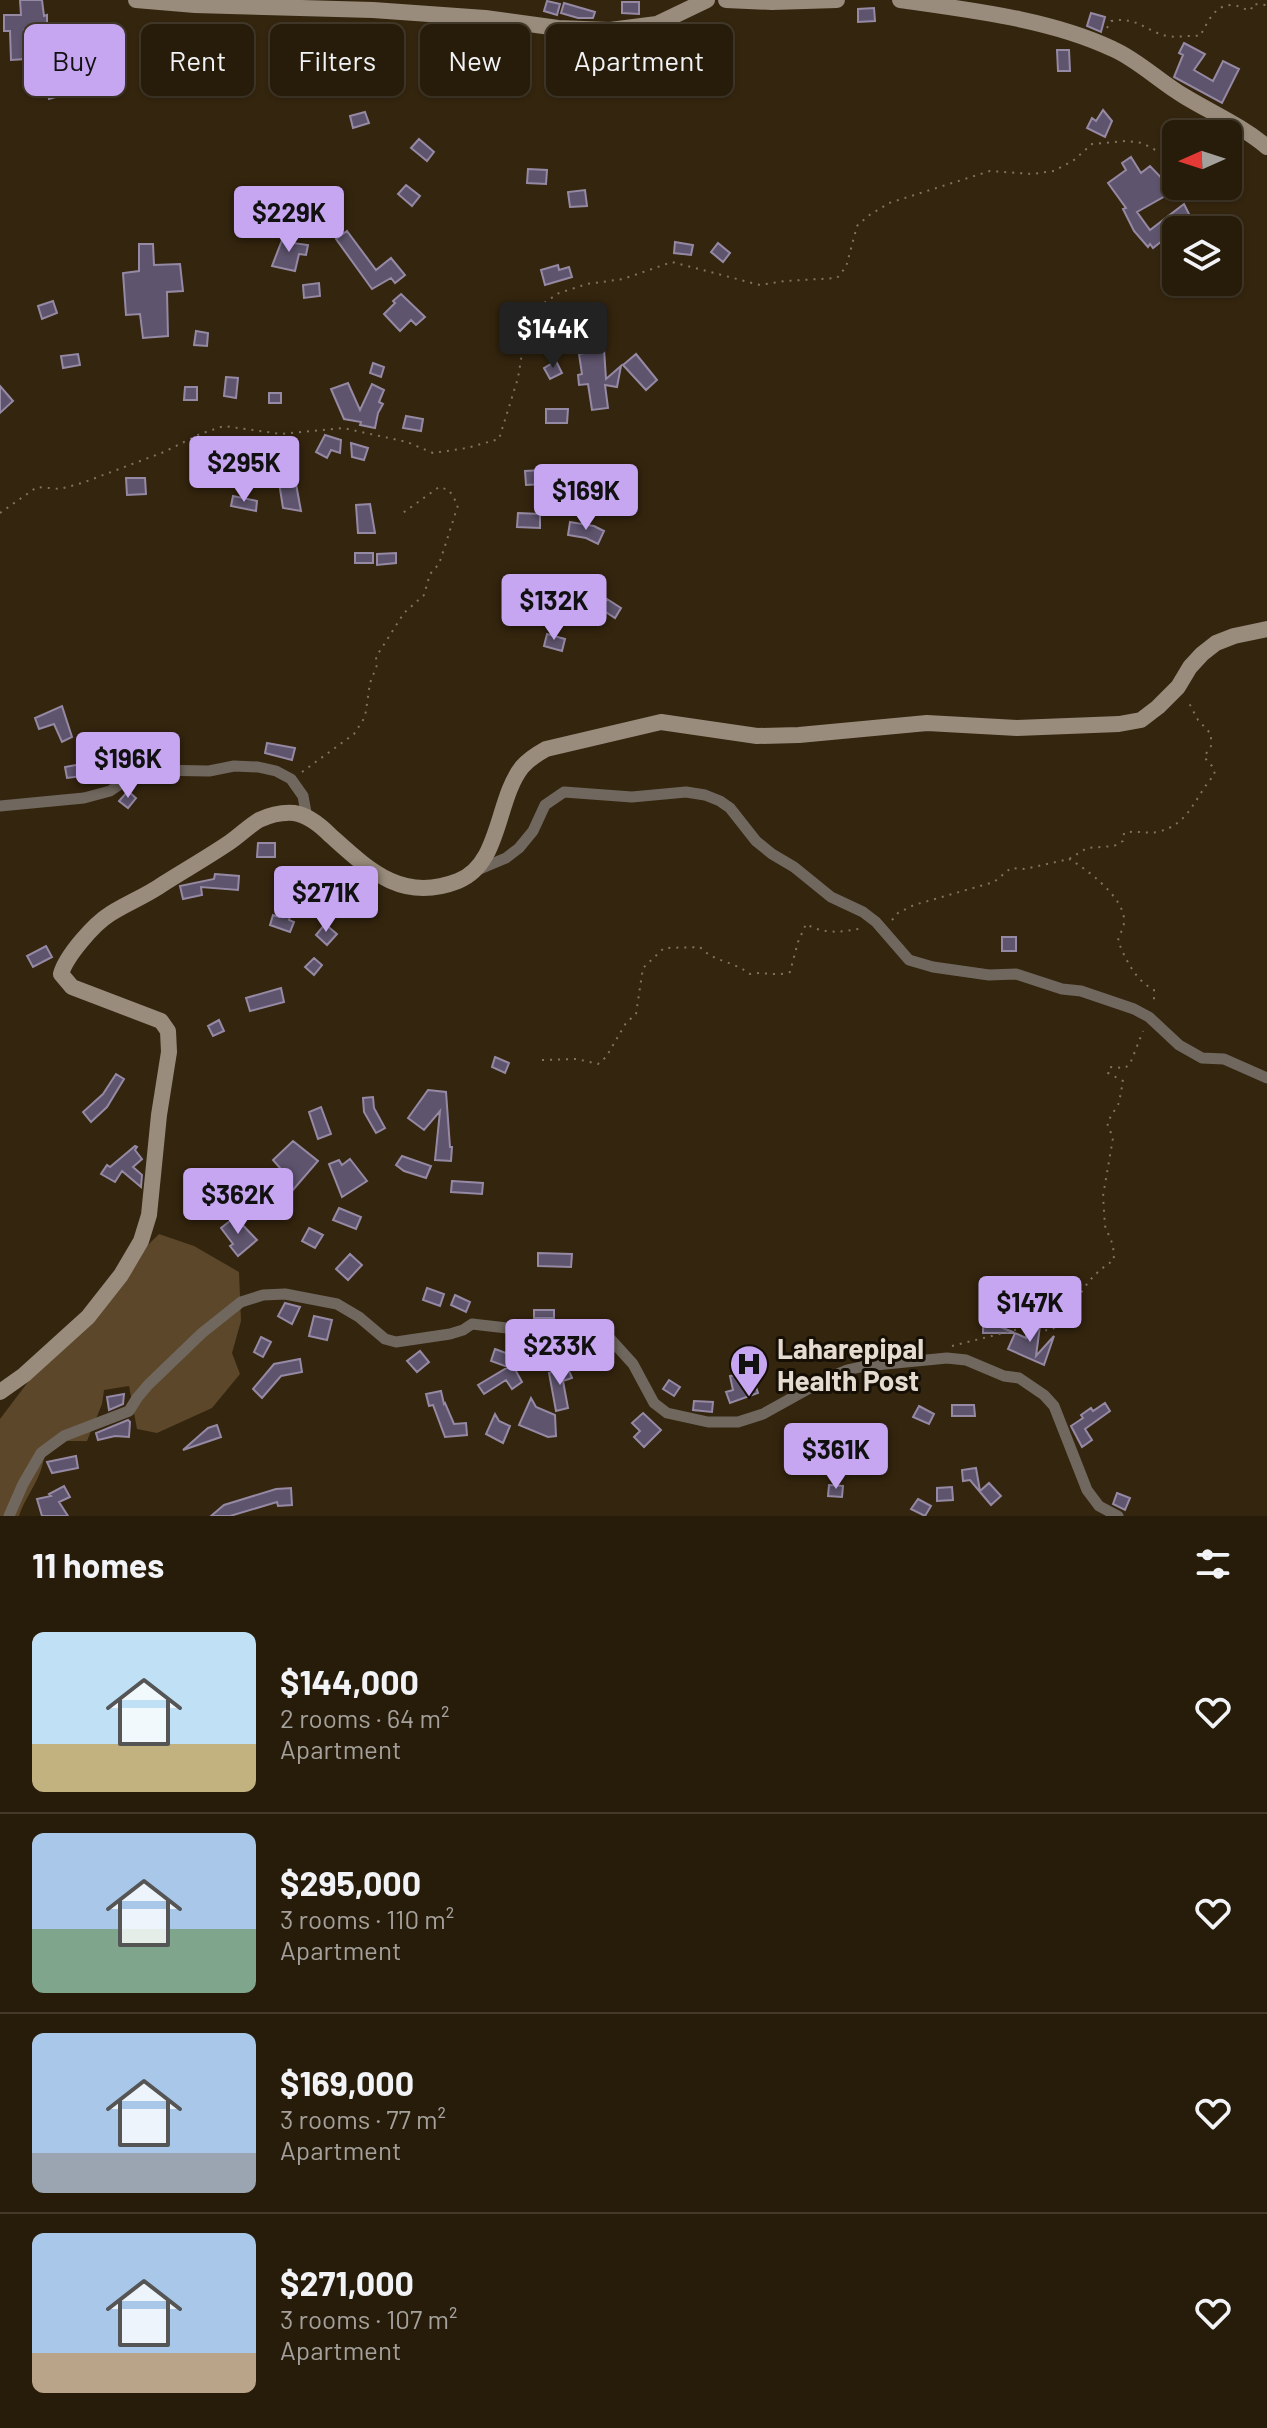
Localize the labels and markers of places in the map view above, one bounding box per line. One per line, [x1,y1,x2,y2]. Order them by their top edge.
pin: $229K [233,186,345,254]
pin: $144K [497,302,609,370]
pin: $295K [188,436,300,504]
pin: $169K [530,464,642,532]
pin: $132K [498,574,610,642]
pin: $196K [72,732,184,800]
pin: $271K [270,866,382,934]
pin: $362K [182,1168,294,1236]
pin: $147K [974,1276,1086,1344]
pin: $233K [504,1319,616,1387]
place label: Laharepipal Health Post [777,1331,924,1397]
hospital icon: Laharepipal Health Post [728,1343,770,1398]
pin: $361K [780,1423,892,1491]

